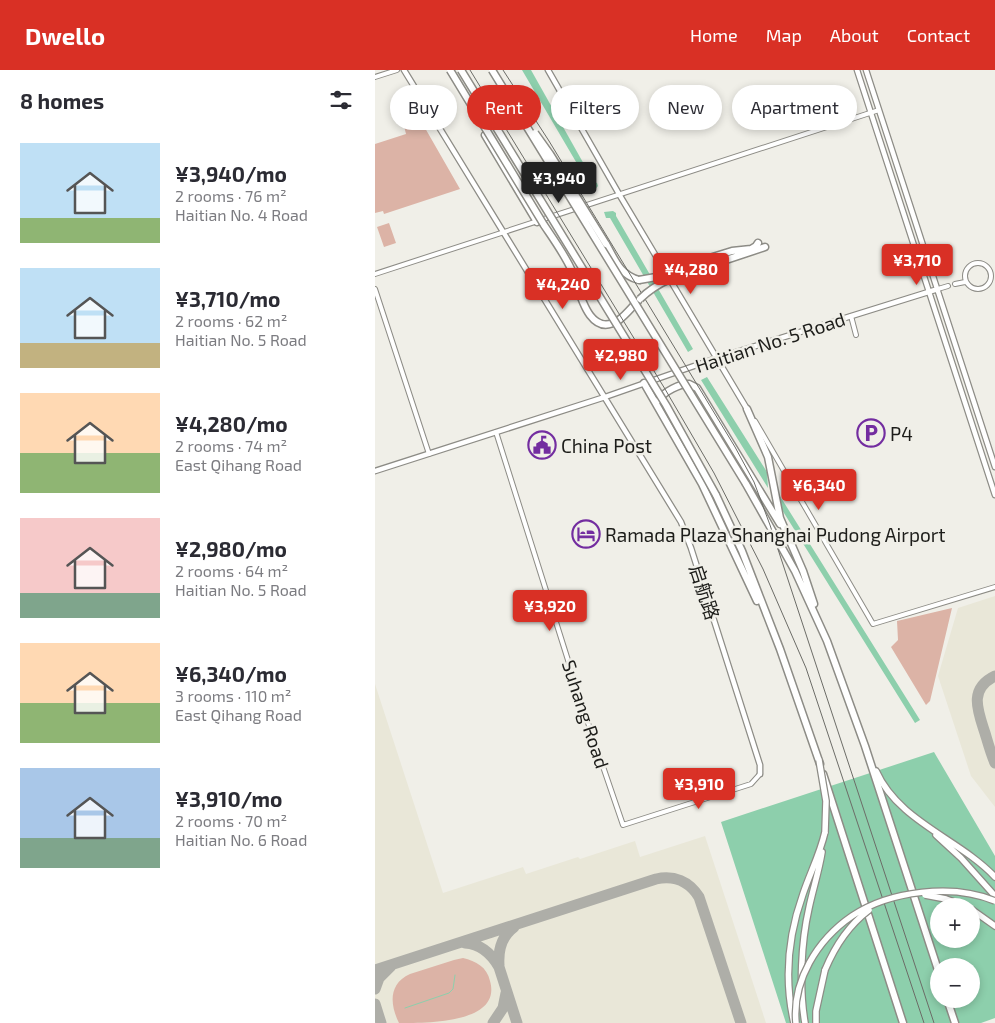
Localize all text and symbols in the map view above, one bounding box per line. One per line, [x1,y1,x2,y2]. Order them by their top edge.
text: Dwello [25,21,105,50]
text: Home [690,24,738,46]
text: Map [766,24,802,46]
text: About [830,24,879,46]
text: Contact [907,24,970,46]
chip: Buy [390,85,457,130]
chip: Rent [467,85,541,130]
chip: Filters [551,85,639,130]
chip: New [649,85,722,130]
chip: Apartment [732,85,857,130]
icon: filters [327,86,355,114]
text: 8 homes [20,88,104,113]
text: ¥3,940/mo [175,161,287,186]
pin: ¥3,940 [518,162,600,204]
icon: home [60,163,120,223]
text: ¥3,940 [532,168,586,187]
text: 2 rooms · 76 m² [175,186,287,205]
text: Haitian No. 4 Road [175,205,308,224]
pin: ¥3,710 [876,244,958,286]
text: ¥3,710 [893,250,941,269]
pin: ¥4,280 [650,252,732,295]
text: ¥4,280 [664,259,718,278]
pin: ¥4,240 [522,268,604,310]
text: ¥4,240 [536,274,590,293]
text: ¥3,710/mo [175,286,280,311]
icon: home [60,288,120,348]
street label: Haitian No. 5 Road [692,307,848,377]
text: 2 rooms · 62 m² [175,311,287,330]
text: Haitian No. 5 Road [175,330,307,349]
pin: ¥2,980 [580,338,662,381]
text: ¥2,980 [594,345,648,364]
text: ¥4,280/mo [175,411,288,436]
icon: home [60,413,120,473]
parking icon: P4 [856,418,886,448]
place label: P4 [890,422,913,445]
public building icon: China Post [527,430,557,460]
place label: China Post [561,434,652,457]
text: 2 rooms · 74 m² [175,436,287,455]
text: East Qihang Road [175,455,302,474]
pin: ¥6,340 [778,468,860,511]
text: ¥6,340 [792,475,846,494]
hotel icon: Ramada Plaza Shanghai Pudong Airport [571,519,601,549]
place label: Ramada Plaza Shanghai Pudong Airport [605,523,946,546]
text: ¥2,980/mo [175,536,287,561]
icon: home [60,538,120,598]
text: 2 rooms · 64 m² [175,561,288,580]
street label: 启航路 [685,561,725,623]
text: Haitian No. 5 Road [175,580,307,599]
pin: ¥3,920 [509,590,591,632]
text: ¥3,920 [524,596,576,615]
street label: Suhang Road [558,657,614,771]
text: ¥6,340/mo [175,661,287,686]
icon: home [60,663,120,723]
text: 3 rooms · 110 m² [175,686,292,705]
text: East Qihang Road [175,705,302,724]
pin: ¥3,910 [658,768,740,810]
text: ¥3,910 [674,774,724,793]
text: ¥3,910/mo [175,786,282,811]
icon: home [60,788,120,848]
text: 2 rooms · 70 m² [175,811,287,830]
text: Haitian No. 6 Road [175,830,307,849]
map controls [930,898,980,1008]
button: + [930,898,980,948]
button: − [930,958,980,1008]

